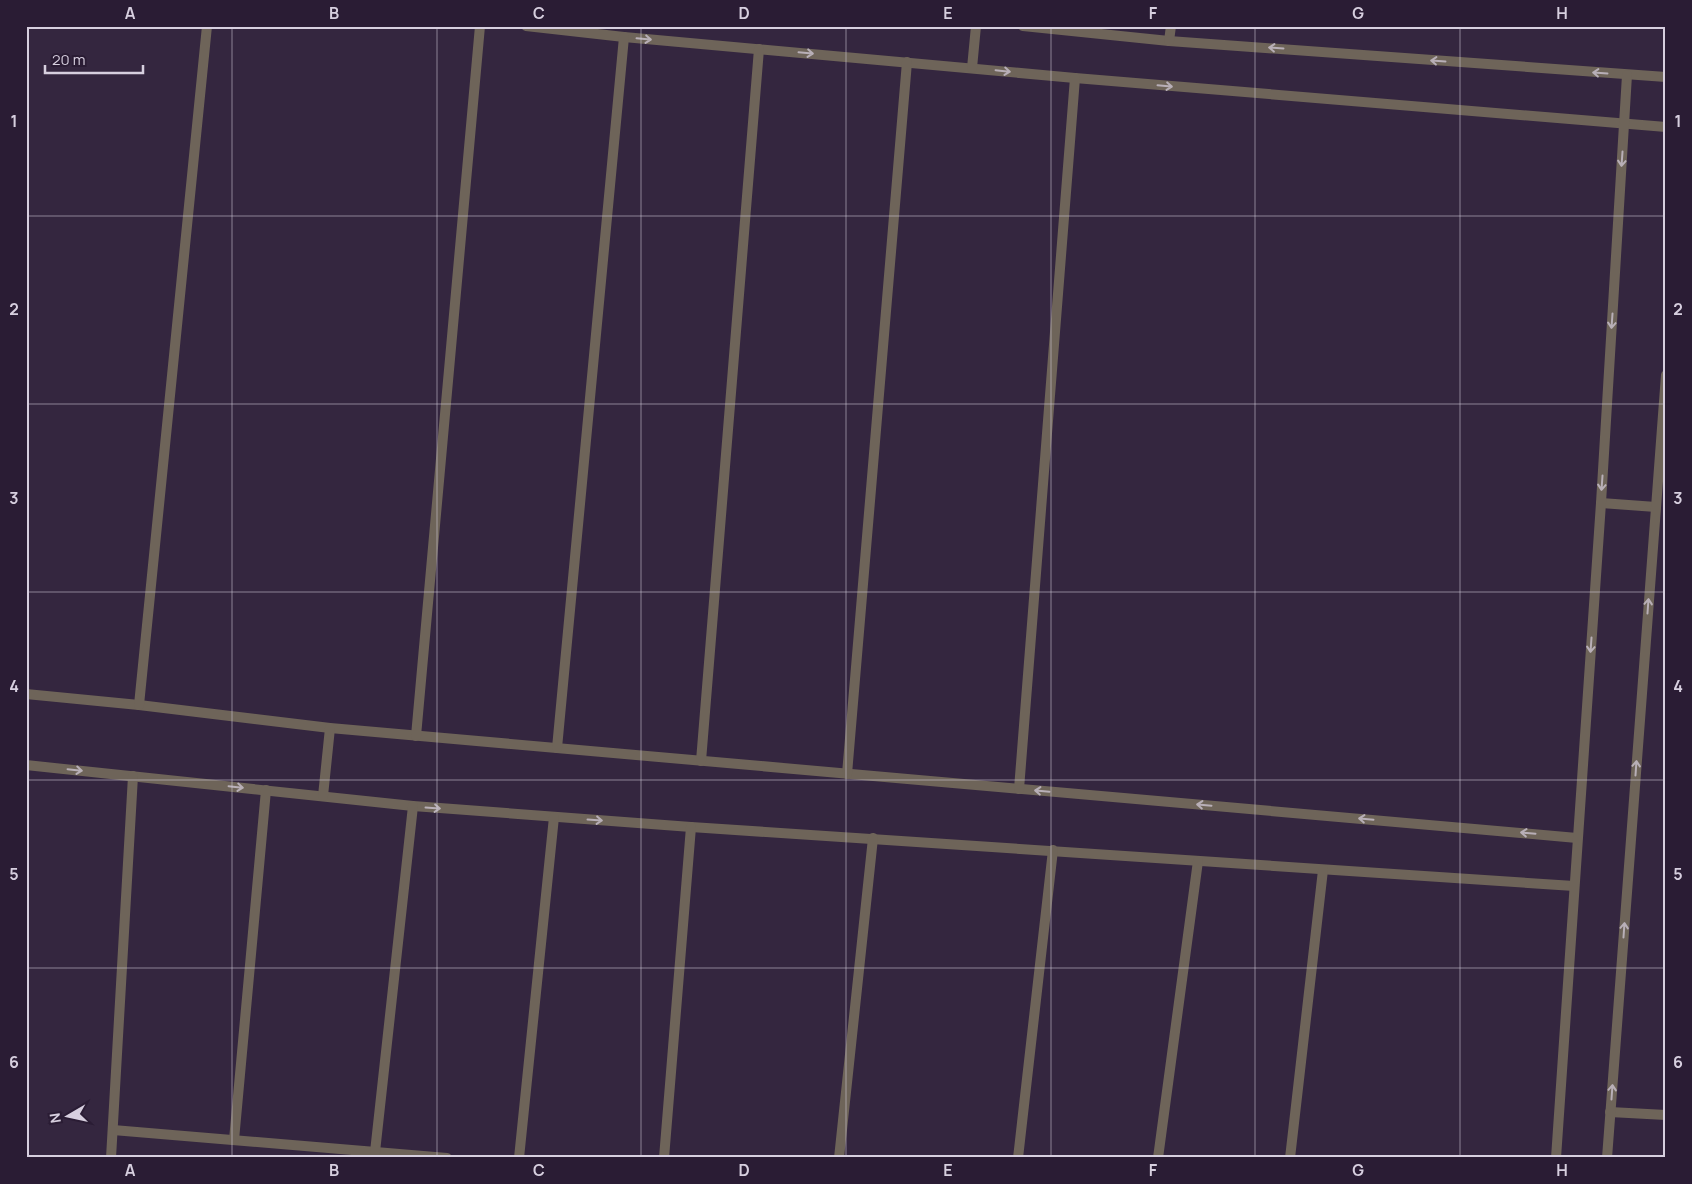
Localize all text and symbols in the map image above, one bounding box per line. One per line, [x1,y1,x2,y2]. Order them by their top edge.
text: A [125,2,136,24]
text: B [329,2,339,24]
text: C [533,2,545,24]
text: D [738,2,750,24]
text: E [943,2,953,24]
text: F [1149,2,1158,24]
text: G [1352,2,1364,24]
text: H [1556,2,1568,24]
one-way arrow [636,34,652,44]
scale bar [45,42,142,74]
one-way arrow [1268,44,1284,53]
one-way arrow [798,48,814,58]
text: 20 m [52,49,85,70]
one-way arrow [1430,56,1446,65]
one-way arrow [995,66,1011,76]
one-way arrow [1592,68,1608,77]
one-way arrow [1156,81,1172,91]
text: 1 [10,110,18,132]
text: 1 [1674,110,1682,132]
one-way arrow [1618,150,1627,166]
text: 2 [9,298,19,320]
text: 2 [1673,298,1683,320]
one-way arrow [1608,312,1617,328]
one-way arrow [1598,475,1607,491]
text: 3 [9,487,19,509]
text: 3 [1673,487,1683,509]
one-way arrow [1643,598,1653,614]
one-way arrow [1586,637,1595,653]
text: 4 [9,675,19,697]
text: 4 [1673,675,1683,697]
one-way arrow [1631,760,1641,776]
one-way arrow [66,765,82,775]
one-way arrow [228,782,244,792]
one-way arrow [1035,786,1051,796]
one-way arrow [1197,800,1213,810]
one-way arrow [425,803,441,812]
one-way arrow [1359,814,1375,824]
one-way arrow [587,815,603,824]
one-way arrow [1520,829,1536,838]
text: 5 [9,863,19,885]
text: 5 [1673,863,1683,885]
one-way arrow [1619,922,1629,938]
text: 6 [9,1051,19,1073]
text: 6 [1673,1051,1683,1073]
one-way arrow [1607,1084,1617,1100]
north arrow [42,1092,92,1142]
text: N [44,1112,65,1125]
text: A [125,1159,136,1181]
text: B [329,1159,339,1181]
text: C [533,1159,545,1181]
text: D [738,1159,750,1181]
text: E [943,1159,953,1181]
text: F [1149,1159,1158,1181]
text: G [1352,1159,1364,1181]
text: H [1556,1159,1568,1181]

